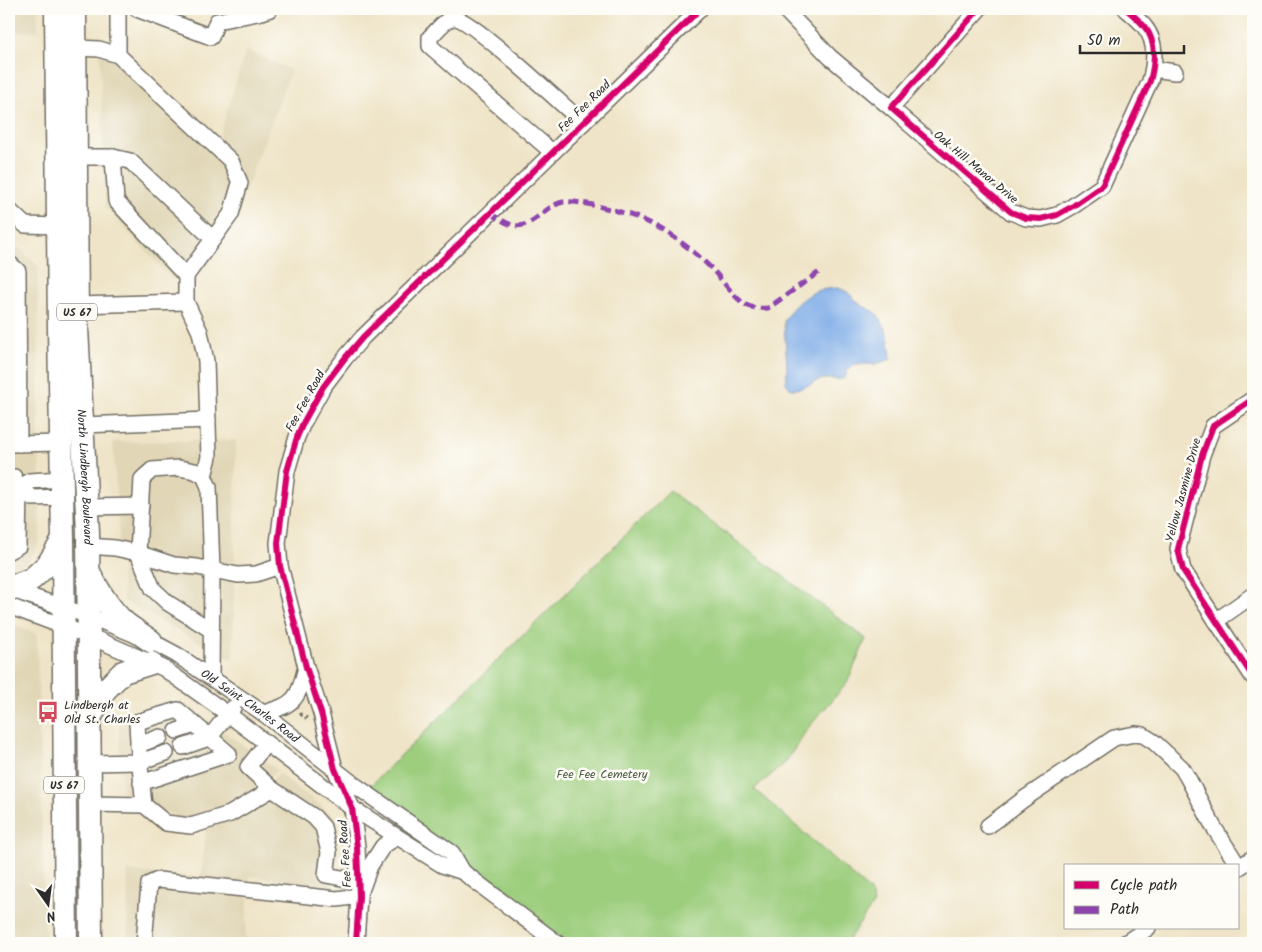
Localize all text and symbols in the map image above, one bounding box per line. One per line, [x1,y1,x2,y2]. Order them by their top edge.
scale bar [1080,22,1183,54]
text: 50 m [1087,29,1121,53]
street label: Fee Fee Road [553,75,616,137]
street label: Oak Hill Manor Drive [929,126,1023,209]
road number: US 67 [57,304,97,320]
street label: Fee Fee Road [281,366,331,436]
street label: North Lindbergh Boulevard [71,408,97,546]
street label: Yellow Jasmine Drive [1160,435,1207,544]
street label: Old Saint Charles Road [197,665,304,749]
place label: Lindbergh at Old St. Charles [64,696,140,729]
bus stop icon: Lindbergh at Old St. Charles [35,699,61,725]
park label: Fee Fee Cemetery [557,765,648,784]
road number: US 67 [44,776,84,794]
street label: Fee Fee Road [334,818,357,888]
legend [1064,864,1240,930]
text: Cycle path [1110,874,1177,898]
north arrow [22,880,72,930]
text: Path [1110,898,1139,922]
text: N [44,904,58,927]

